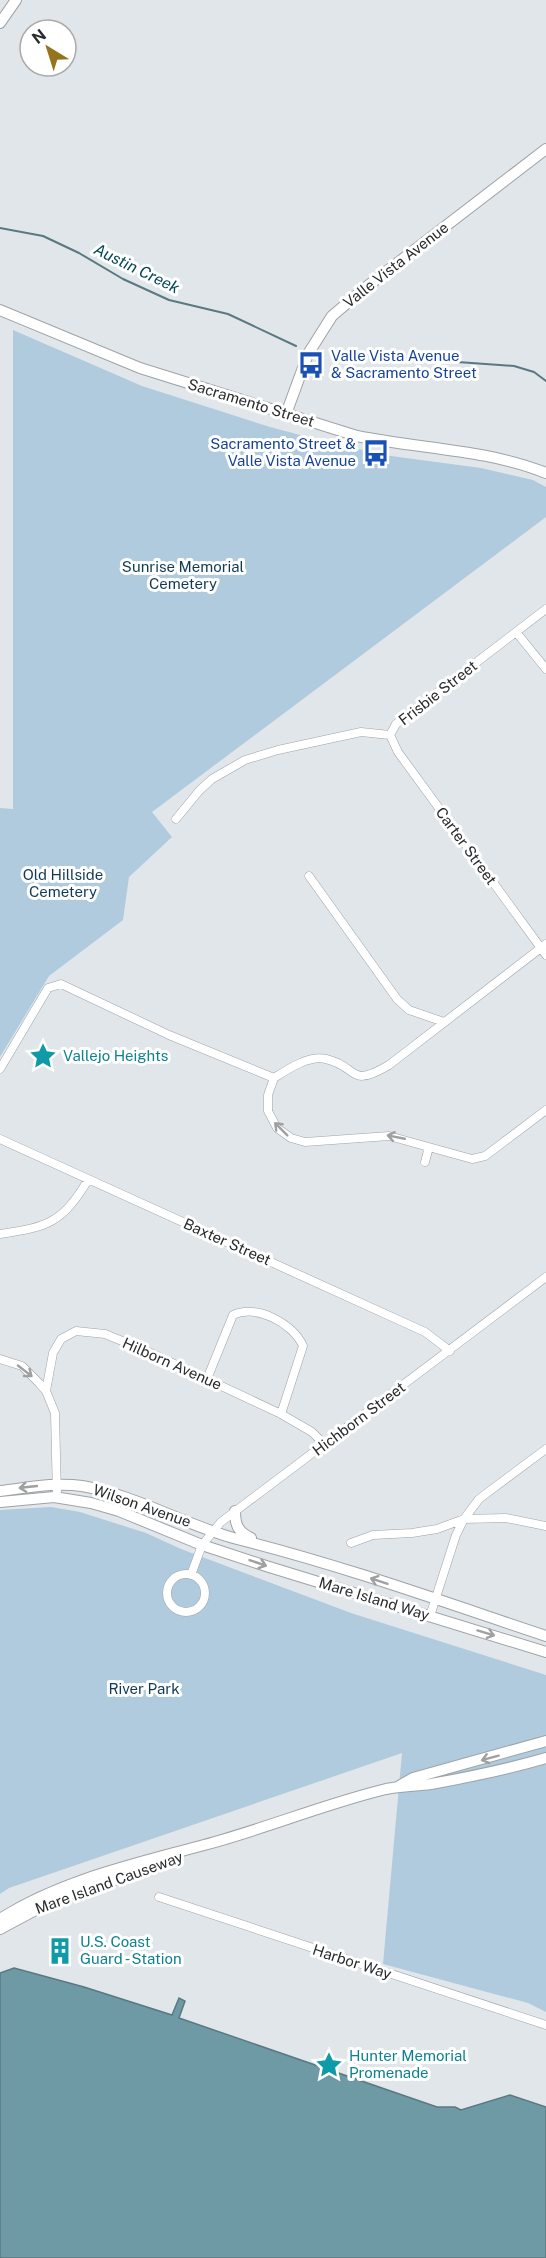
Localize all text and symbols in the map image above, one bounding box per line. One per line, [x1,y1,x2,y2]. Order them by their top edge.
north arrow [18,18,78,78]
text: N [28,25,50,48]
street label: Valle Vista Avenue [340,218,452,311]
water label: Austin Creek [91,240,183,297]
place label: Valle Vista Avenue & Sacramento Street [331,347,477,381]
bus stop icon: Valle Vista Avenue & Sacramento Street [296,350,326,380]
street label: Sacramento Street [186,375,317,430]
place label: Sacramento Street & Valle Vista Avenue [210,435,356,469]
bus stop icon: Sacramento Street & Valle Vista Avenue [361,438,391,468]
park label: Sunrise Memorial Cemetery [122,558,244,592]
street label: Frisbie Street [395,657,480,728]
street label: Carter Street [433,804,500,888]
park label: Old Hillside Cemetery [23,866,103,900]
place icon: Vallejo Heights [28,1041,58,1071]
place label: Vallejo Heights [63,1047,168,1064]
one-way arrow [274,1122,288,1137]
one-way arrow [387,1131,406,1142]
street label: Baxter Street [181,1215,274,1268]
street label: Hilborn Avenue [120,1334,224,1393]
one-way arrow [17,1365,33,1377]
street label: Hichborn Street [309,1378,408,1459]
street label: Wilson Avenue [91,1481,193,1530]
one-way arrow [19,1482,39,1493]
one-way arrow [248,1559,267,1570]
street label: Mare Island Way [317,1574,431,1623]
one-way arrow [370,1575,389,1586]
one-way arrow [476,1628,495,1639]
park label: River Park [108,1680,180,1697]
one-way arrow [481,1752,500,1764]
street label: Mare Island Causeway [33,1848,185,1917]
place label: U.S. Coast Guard - Station [80,1933,182,1967]
building icon: U.S. Coast Guard - Station [45,1936,75,1966]
street label: Harbor Way [311,1941,394,1982]
place label: Hunter Memorial Promenade [349,2047,467,2081]
place icon: Hunter Memorial Promenade [314,2050,344,2080]

